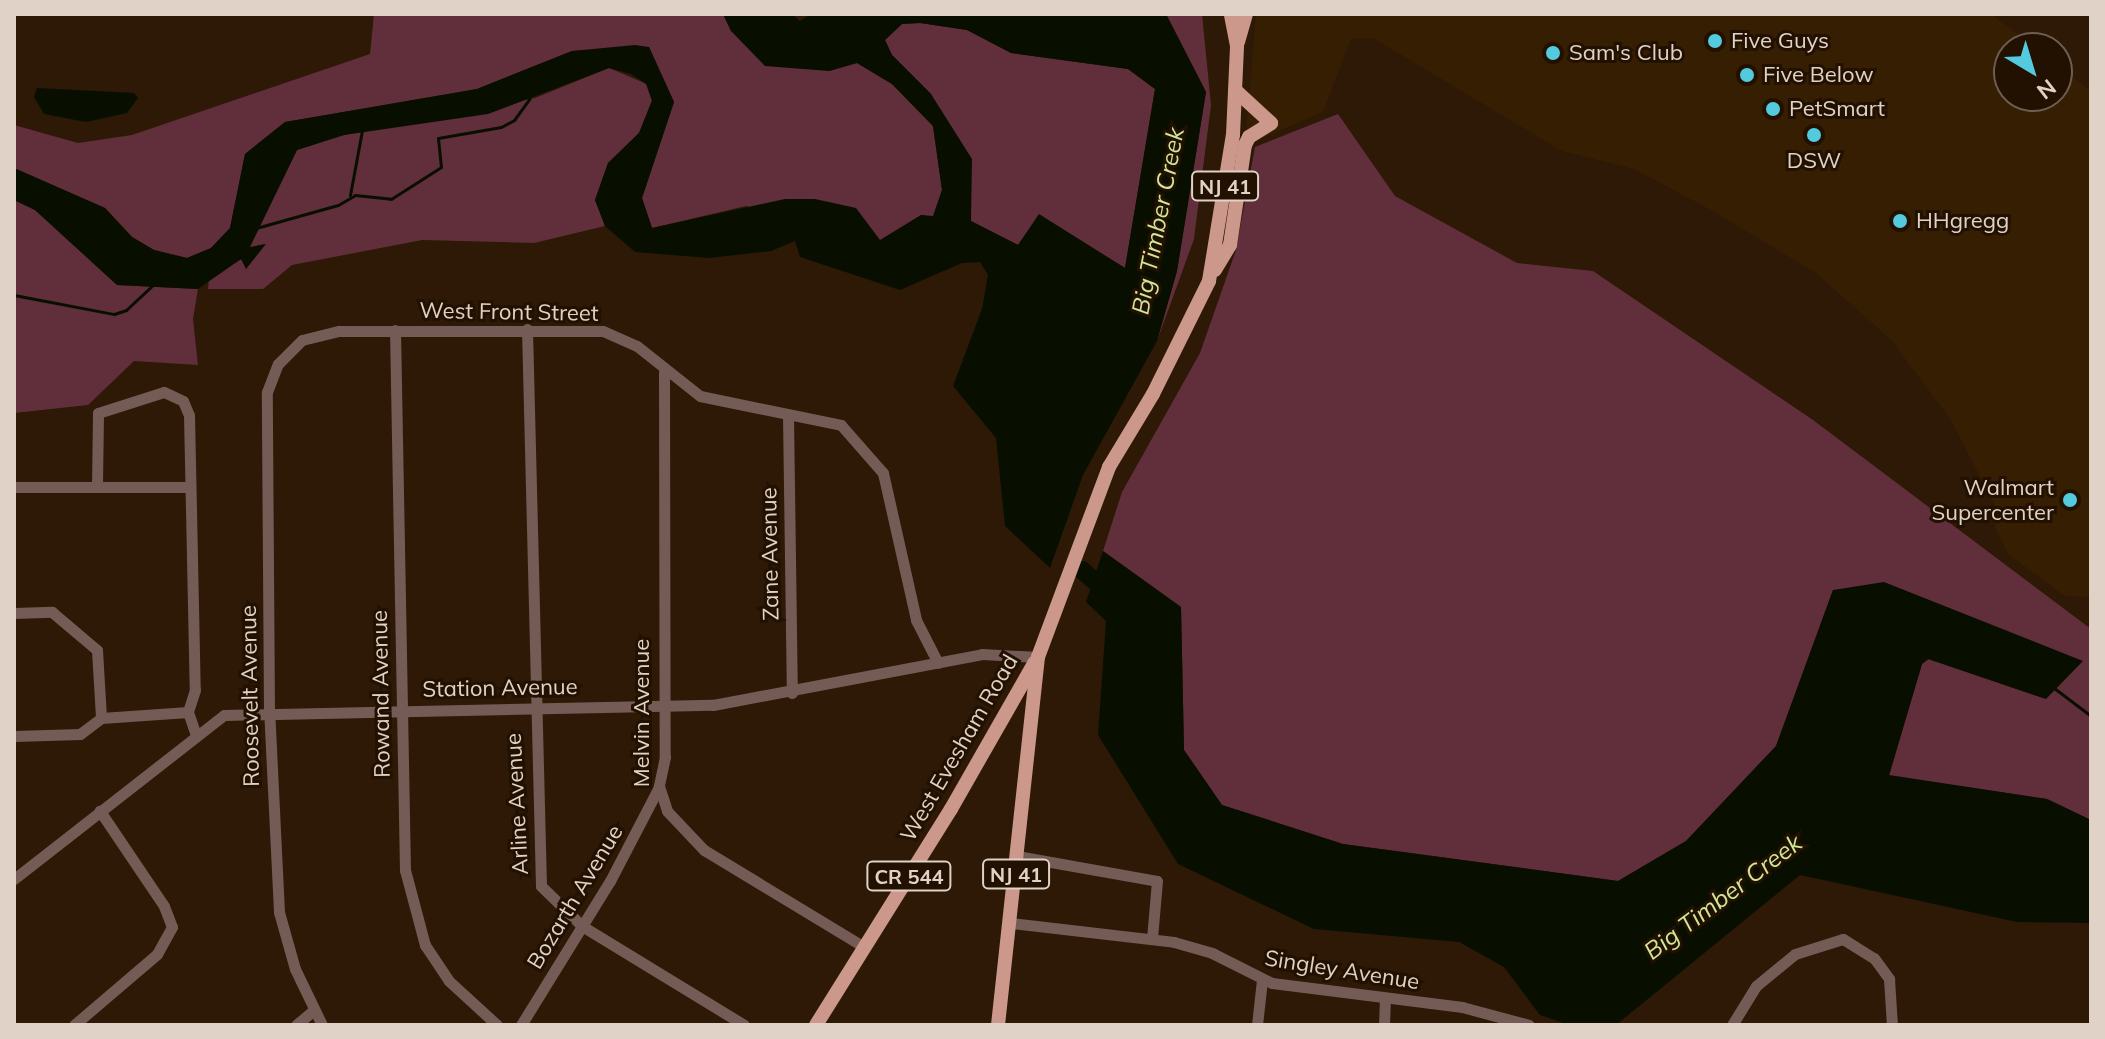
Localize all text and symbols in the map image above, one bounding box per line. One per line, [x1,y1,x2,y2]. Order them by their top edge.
place label: Five Guys [1731,28,1829,54]
marker: Five Guys [1706,32,1724,50]
north arrow [1993,32,2073,112]
place label: Sam's Club [1569,40,1683,66]
marker: Sam's Club [1544,44,1562,62]
place label: Five Below [1763,62,1874,88]
marker: Five Below [1738,66,1756,84]
text: N [2031,73,2062,105]
place label: PetSmart [1789,96,1885,122]
marker: PetSmart [1764,100,1782,118]
water label: Big Timber Creek [1126,125,1190,317]
marker: DSW [1805,126,1823,144]
place label: DSW [1787,148,1841,174]
road number: NJ 41 [1191,170,1259,202]
place label: HHgregg [1916,208,2009,234]
marker: HHgregg [1891,212,1909,230]
street label: West Front Street [419,297,599,327]
place label: Walmart Supercenter [1932,474,2054,526]
street label: Zane Avenue [756,487,784,621]
marker: Walmart Supercenter [2061,491,2079,509]
street label: Roosevelt Avenue [235,605,265,787]
street label: Rowand Avenue [366,610,396,778]
street label: Melvin Avenue [629,639,655,787]
street label: West Evesham Road [895,650,1023,846]
street label: Station Avenue [422,673,578,703]
street label: Arline Avenue [500,732,534,876]
street label: Bozarth Avenue [522,820,628,974]
water label: Big Timber Creek [1638,828,1808,966]
road number: NJ 41 [982,858,1050,890]
road number: CR 544 [865,860,953,892]
street label: Singley Avenue [1263,945,1421,995]

